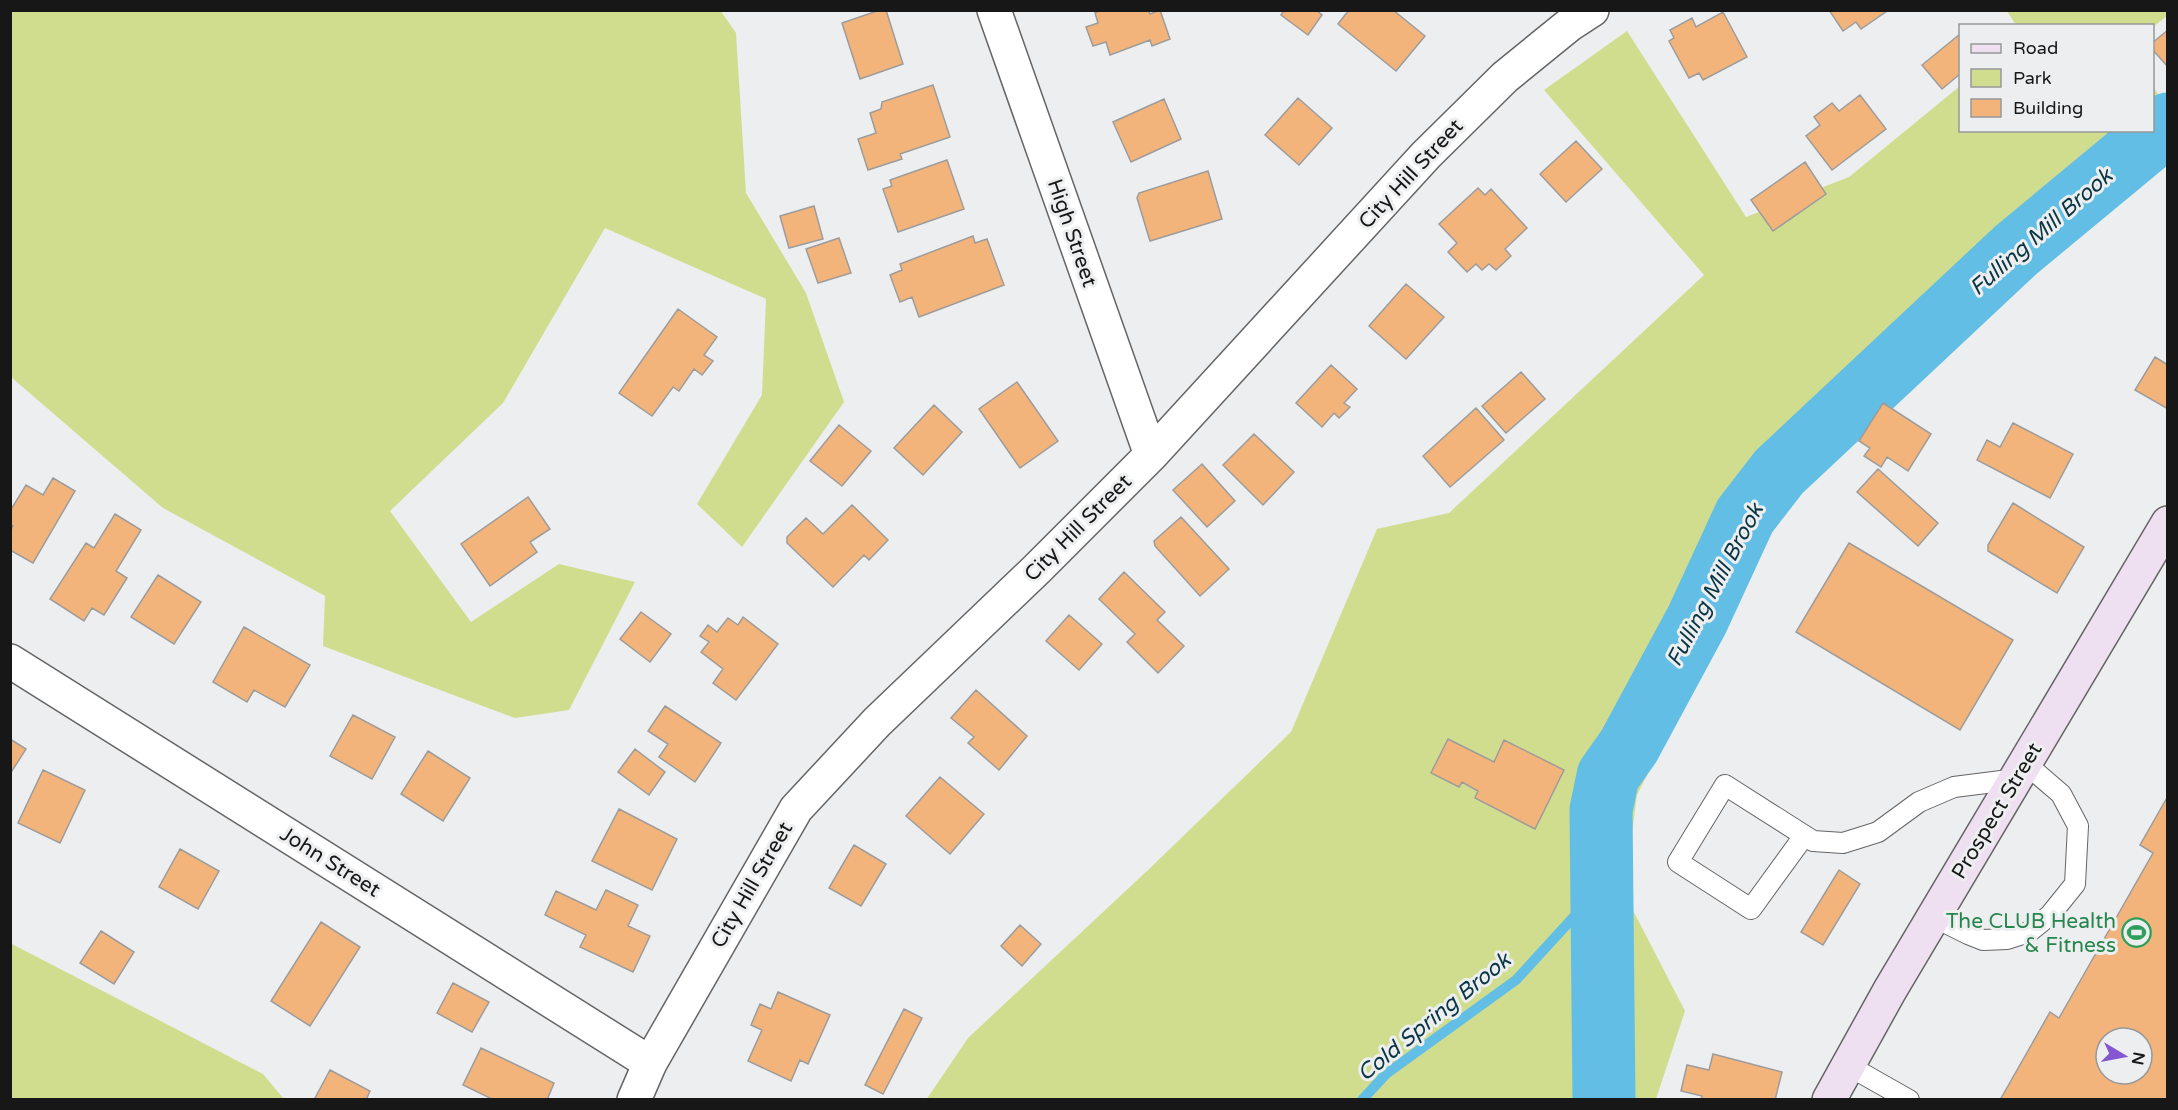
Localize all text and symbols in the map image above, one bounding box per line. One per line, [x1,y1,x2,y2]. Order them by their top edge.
legend [1959,24,2154,132]
text: Road [2013,37,2058,59]
text: Park [2013,67,2052,89]
text: Building [2013,97,2083,119]
street label: City Hill Street [1354,114,1468,234]
water label: Fulling Mill Brook [1964,162,2119,301]
street label: High Street [1042,176,1102,290]
street label: City Hill Street [1019,469,1137,587]
water label: Fulling Mill Brook [1661,497,1770,671]
street label: Prospect Street [1947,738,2047,884]
street label: City Hill Street [706,818,798,952]
street label: John Street [275,821,385,903]
place label: The CLUB Health & Fitness [1946,909,2116,958]
sports icon: The CLUB Health & Fitness [2121,917,2153,949]
water label: Cold Spring Brook [1352,946,1517,1087]
north arrow [2094,1026,2154,1086]
text: N [2127,1050,2149,1066]

